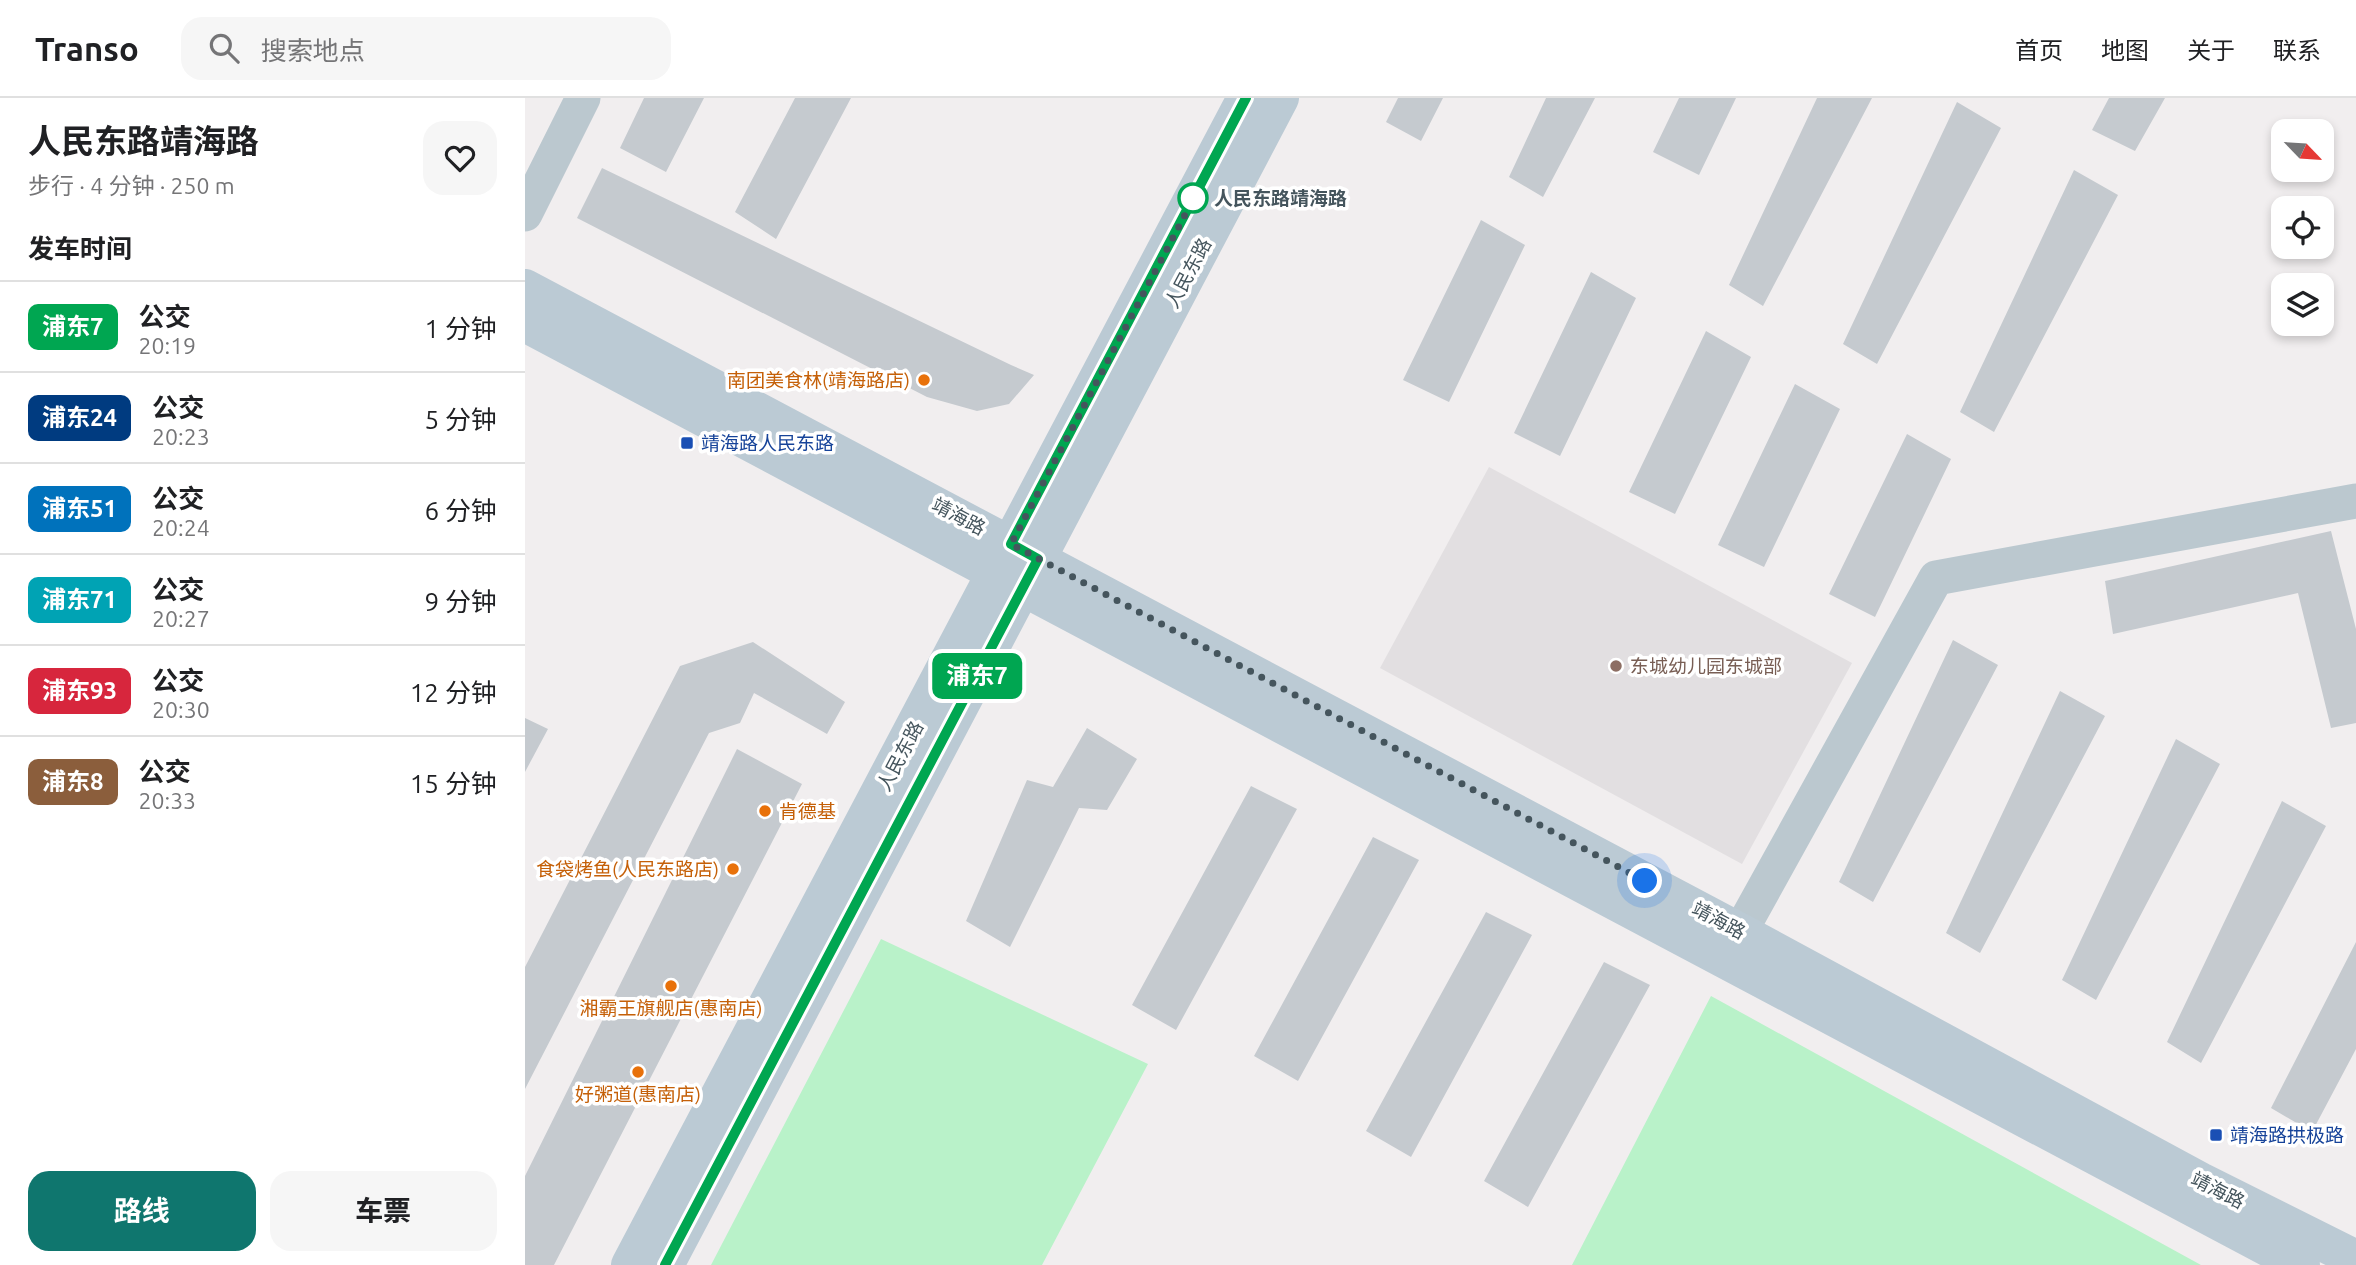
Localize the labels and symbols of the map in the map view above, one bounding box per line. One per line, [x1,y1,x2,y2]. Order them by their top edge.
north arrow [2271,119,2335,182]
marker: 人民东路靖海路 [1178,183,1208,213]
place label: 人民东路靖海路 [1214,187,1347,209]
street label: 人民东路 [1160,234,1216,312]
place label: 南团美食林(靖海路店) [727,369,910,391]
marker: 南团美食林(靖海路店) [916,372,932,388]
place label: 靖海路人民东路 [701,432,834,454]
marker: 靖海路人民东路 [679,435,695,451]
street label: 靖海路 [929,493,989,539]
line badge: 浦东7 [937,653,1017,699]
place label: 东城幼儿园东城部 [1630,655,1782,677]
marker: 东城幼儿园东城部 [1608,658,1624,674]
street label: 人民东路 [872,717,928,795]
place label: 肯德基 [779,800,836,822]
marker: 肯德基 [757,803,773,819]
place label: 食袋烤鱼(人民东路店) [536,858,719,880]
marker: 食袋烤鱼(人民东路店) [725,861,741,877]
your location [1627,863,1662,898]
street label: 靖海路 [1689,897,1749,943]
marker: 湘霸王旗舰店(惠南店) [663,978,679,994]
place label: 湘霸王旗舰店(惠南店) [580,997,762,1019]
marker: 好粥道(惠南店) [630,1064,646,1080]
place label: 好粥道(惠南店) [575,1083,701,1105]
place label: 靖海路拱极路 [2230,1124,2344,1146]
marker: 靖海路拱极路 [2208,1127,2224,1143]
street label: 靖海路 [2188,1167,2248,1213]

